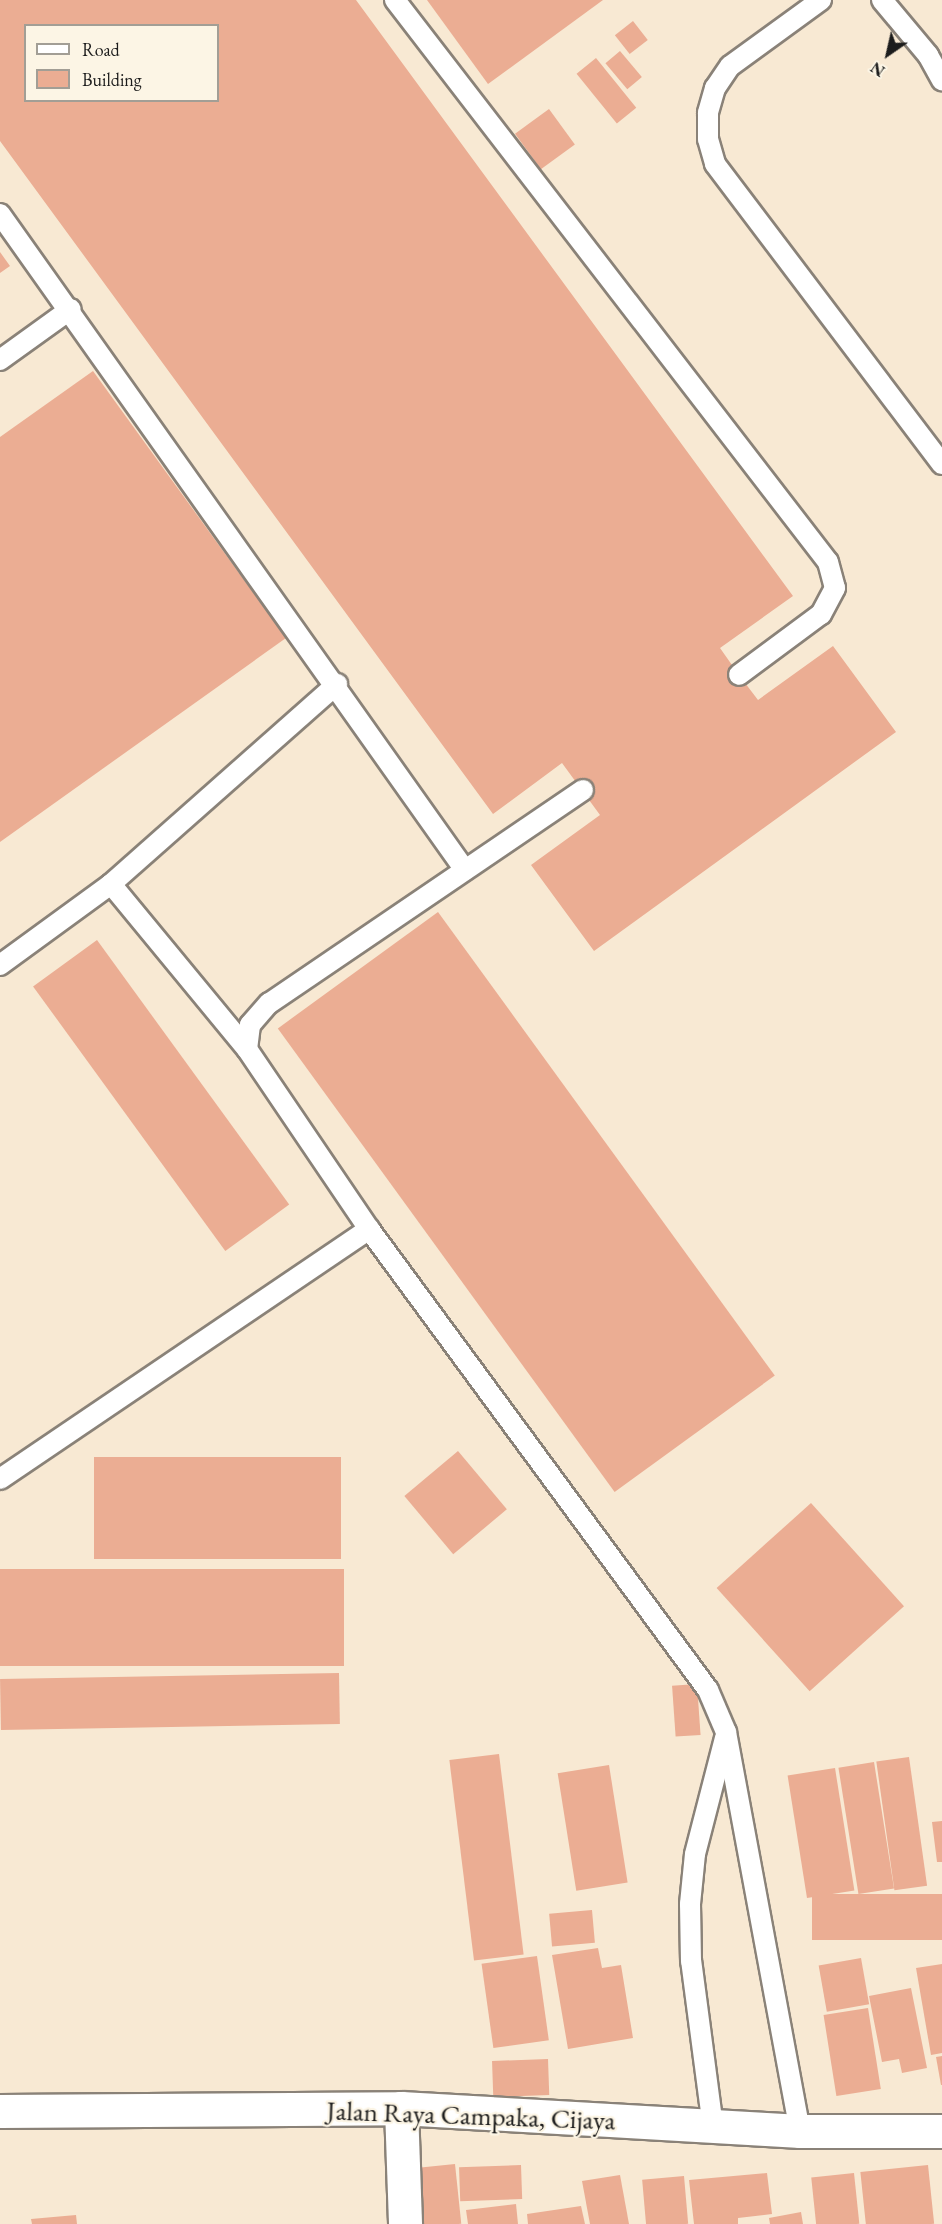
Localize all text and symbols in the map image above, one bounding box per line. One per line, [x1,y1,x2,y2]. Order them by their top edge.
legend [24,24,219,102]
north arrow [858,24,918,84]
text: Road [82,38,120,61]
text: N [866,57,889,82]
text: Building [82,68,142,91]
street label: Jalan Raya Campaka, Cijaya [326,2094,616,2136]

